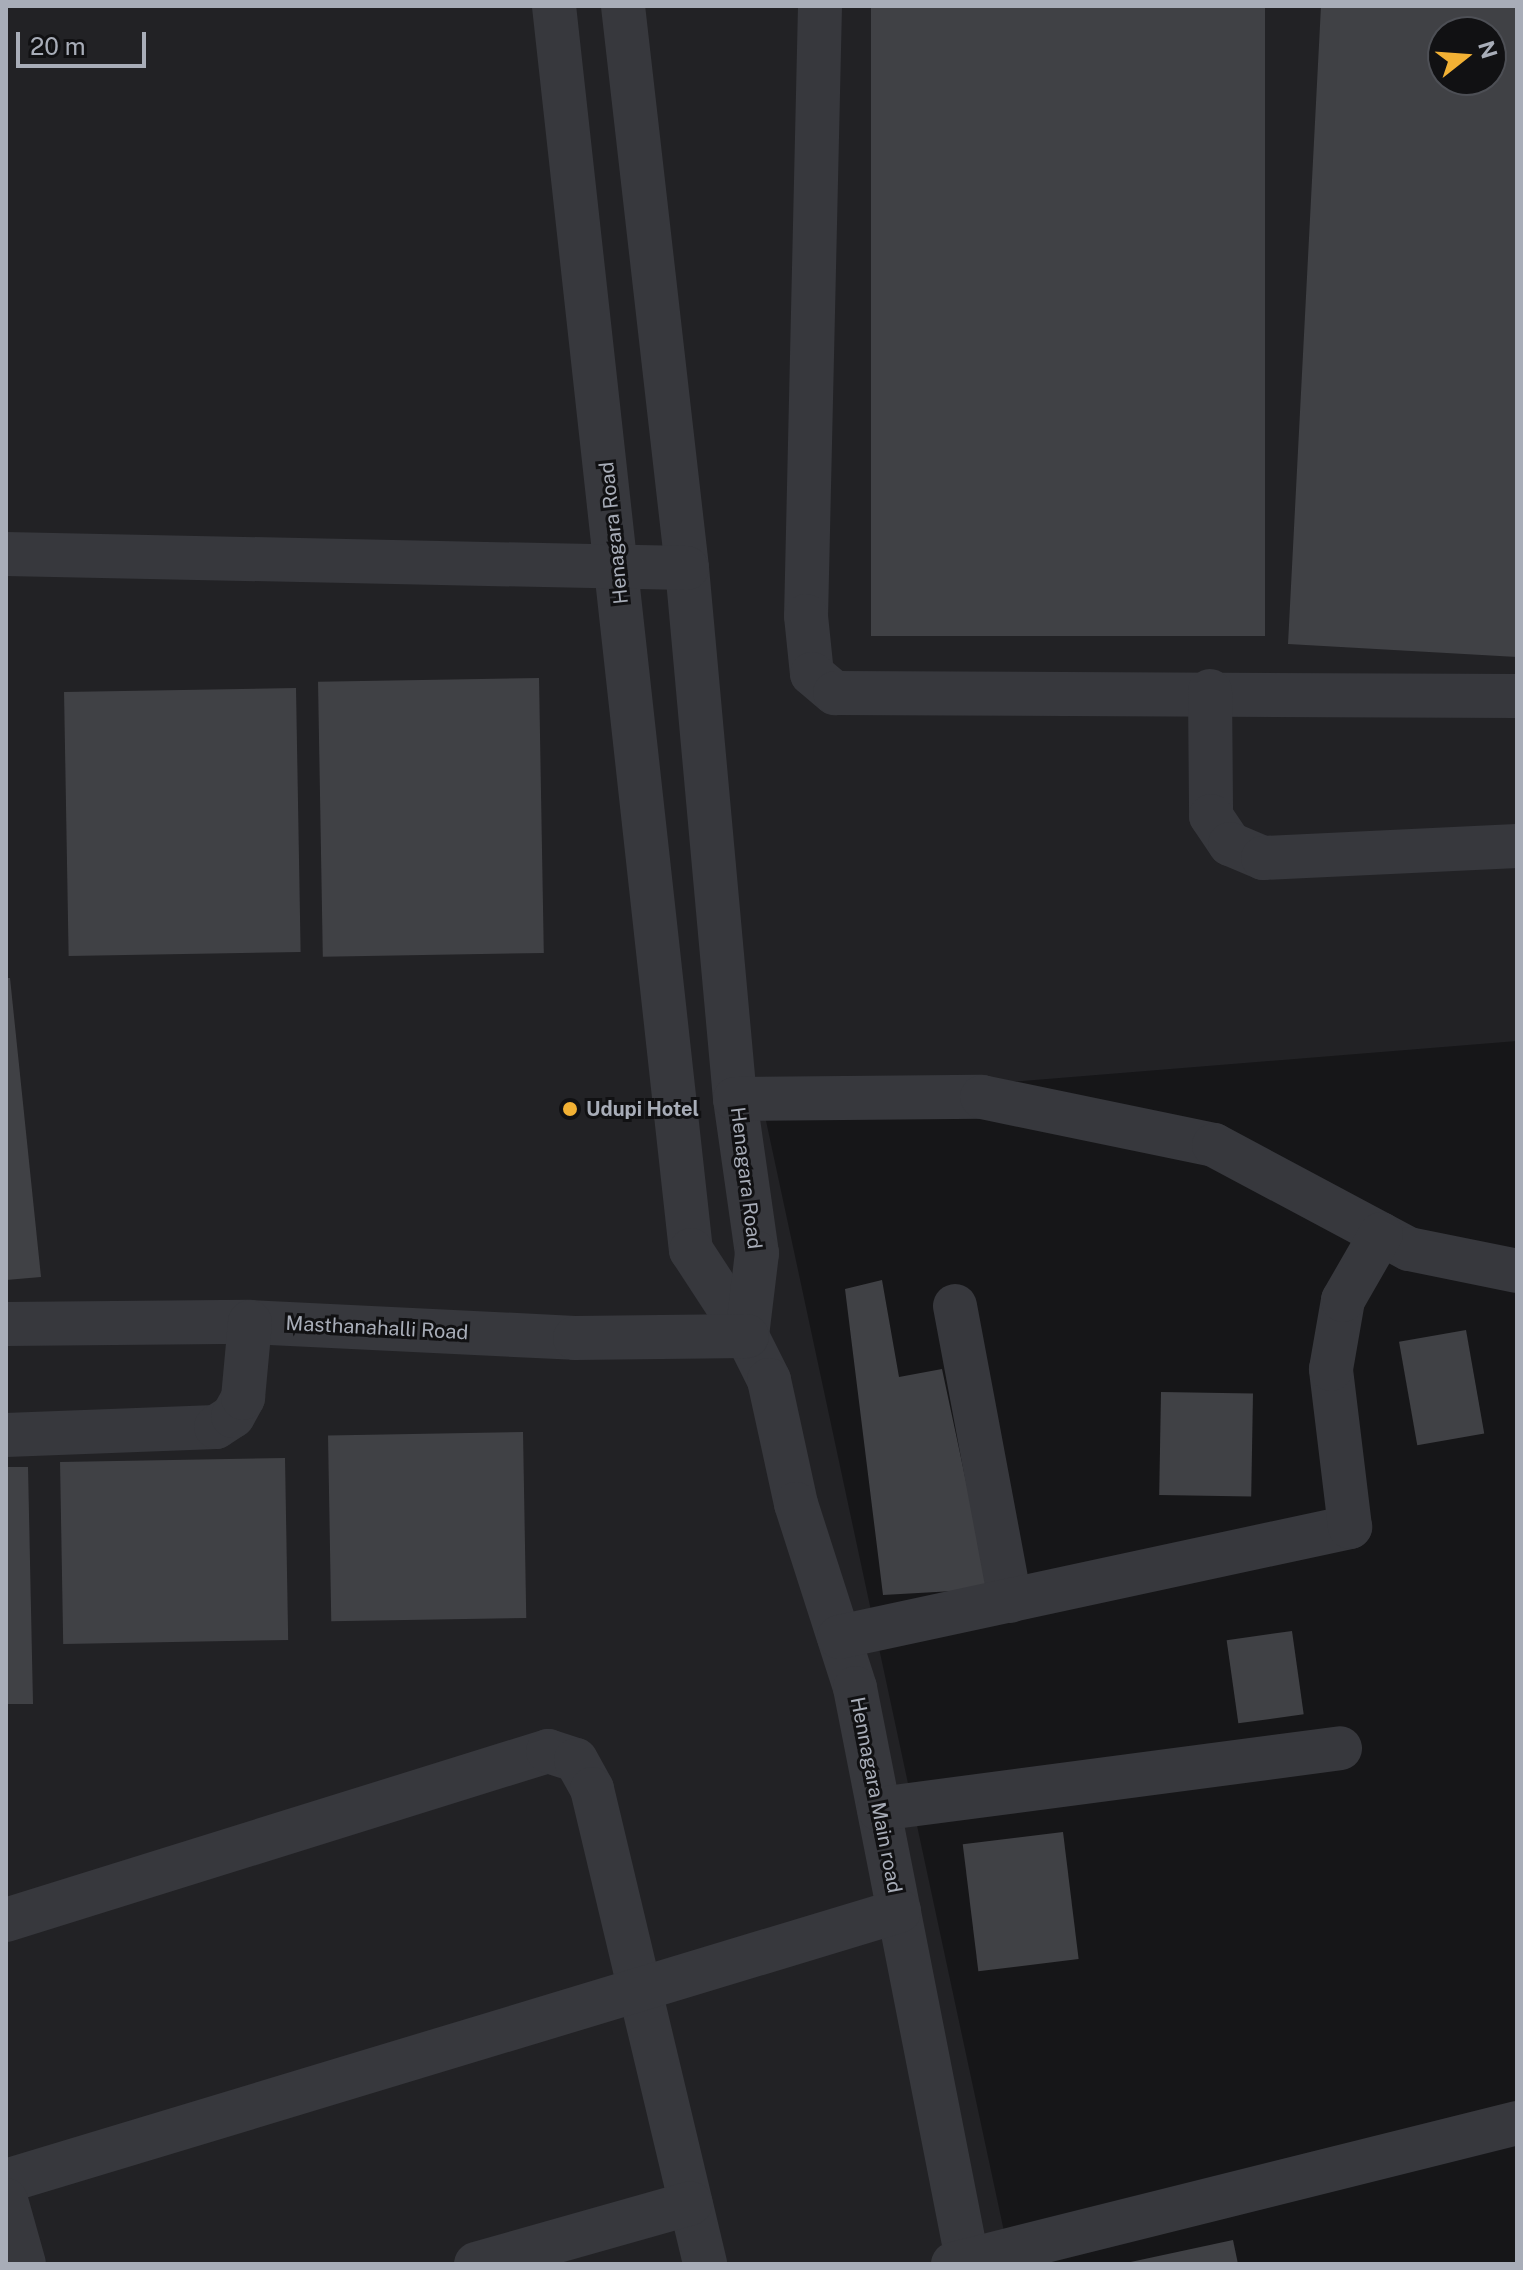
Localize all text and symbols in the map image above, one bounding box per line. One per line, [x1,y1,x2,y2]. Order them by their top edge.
scale bar [20,16,150,66]
north arrow [1427,16,1507,96]
text: 20 m [30,32,86,60]
text: N [1473,38,1503,62]
street label: Henagara Road [595,461,633,605]
place label: Udupi Hotel [586,1097,699,1121]
marker: Udupi Hotel [561,1100,579,1118]
street label: Henagara Road [725,1106,767,1250]
street label: Masthanahalli Road [285,1311,469,1345]
street label: Hennagara Main road [845,1695,907,1895]

